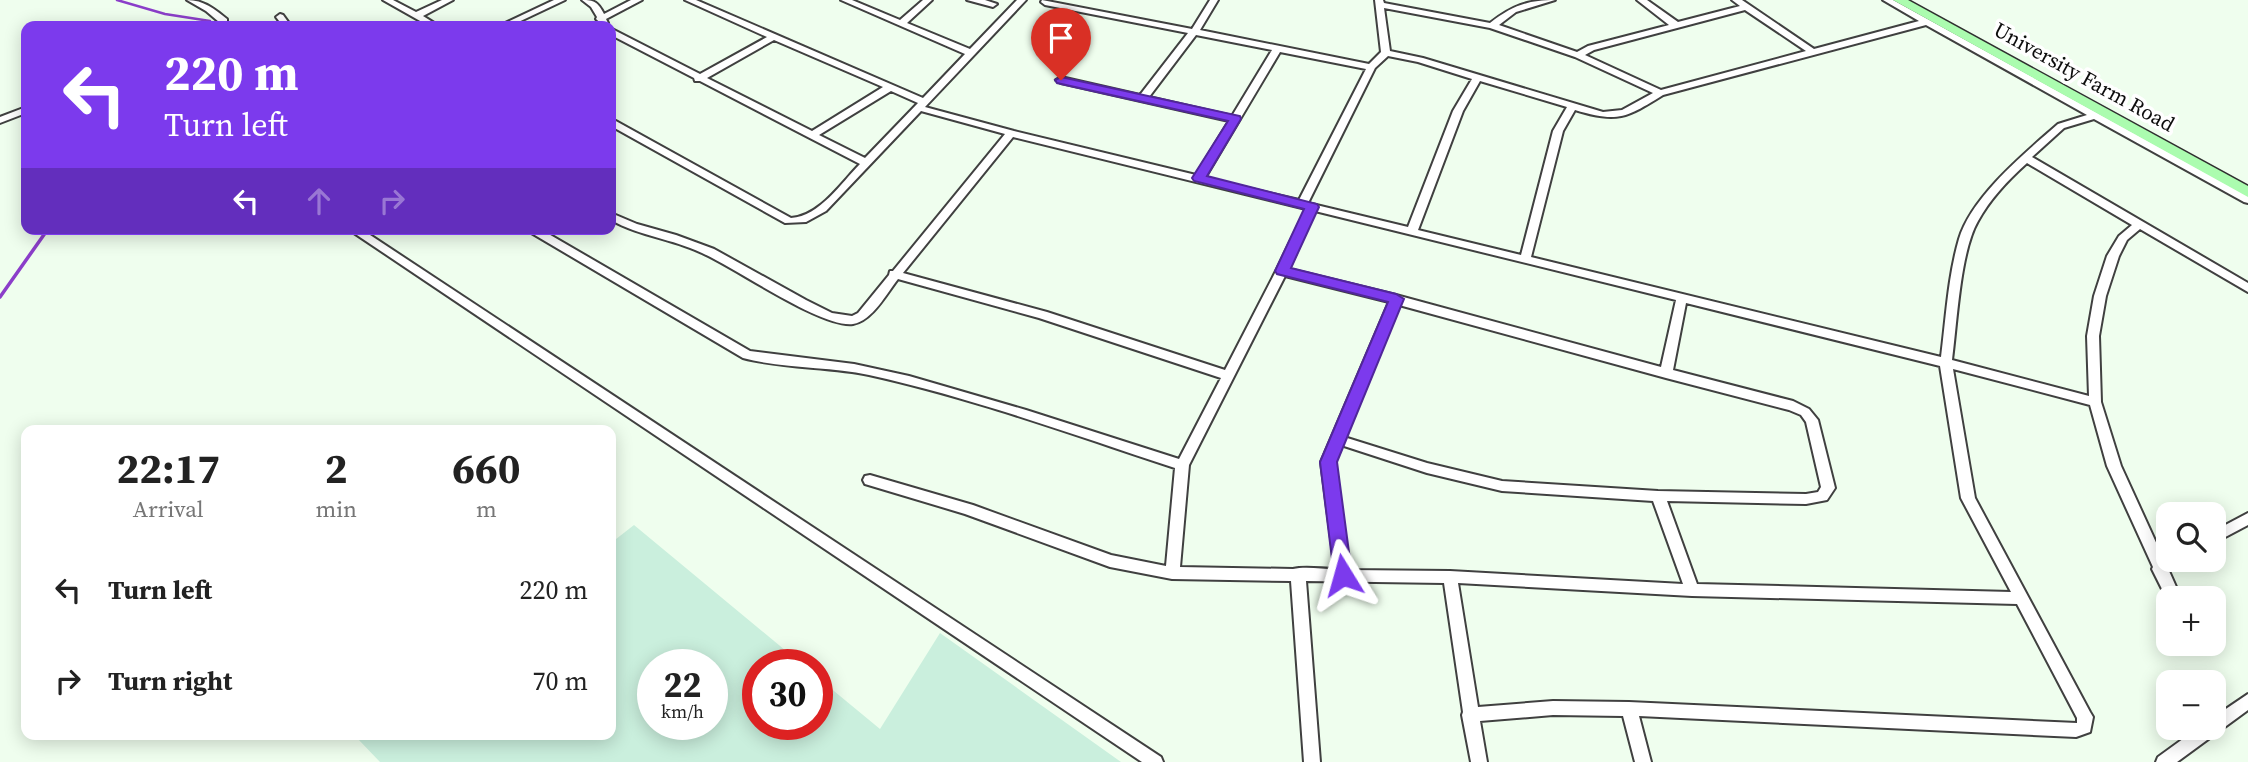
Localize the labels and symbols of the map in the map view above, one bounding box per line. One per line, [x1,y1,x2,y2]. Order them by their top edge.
pin [1031,8,1091,80]
street label: University Farm Road [1988,15,2180,138]
position arrow [1306,538,1380,612]
speed limit sign: 30 [742,649,833,740]

